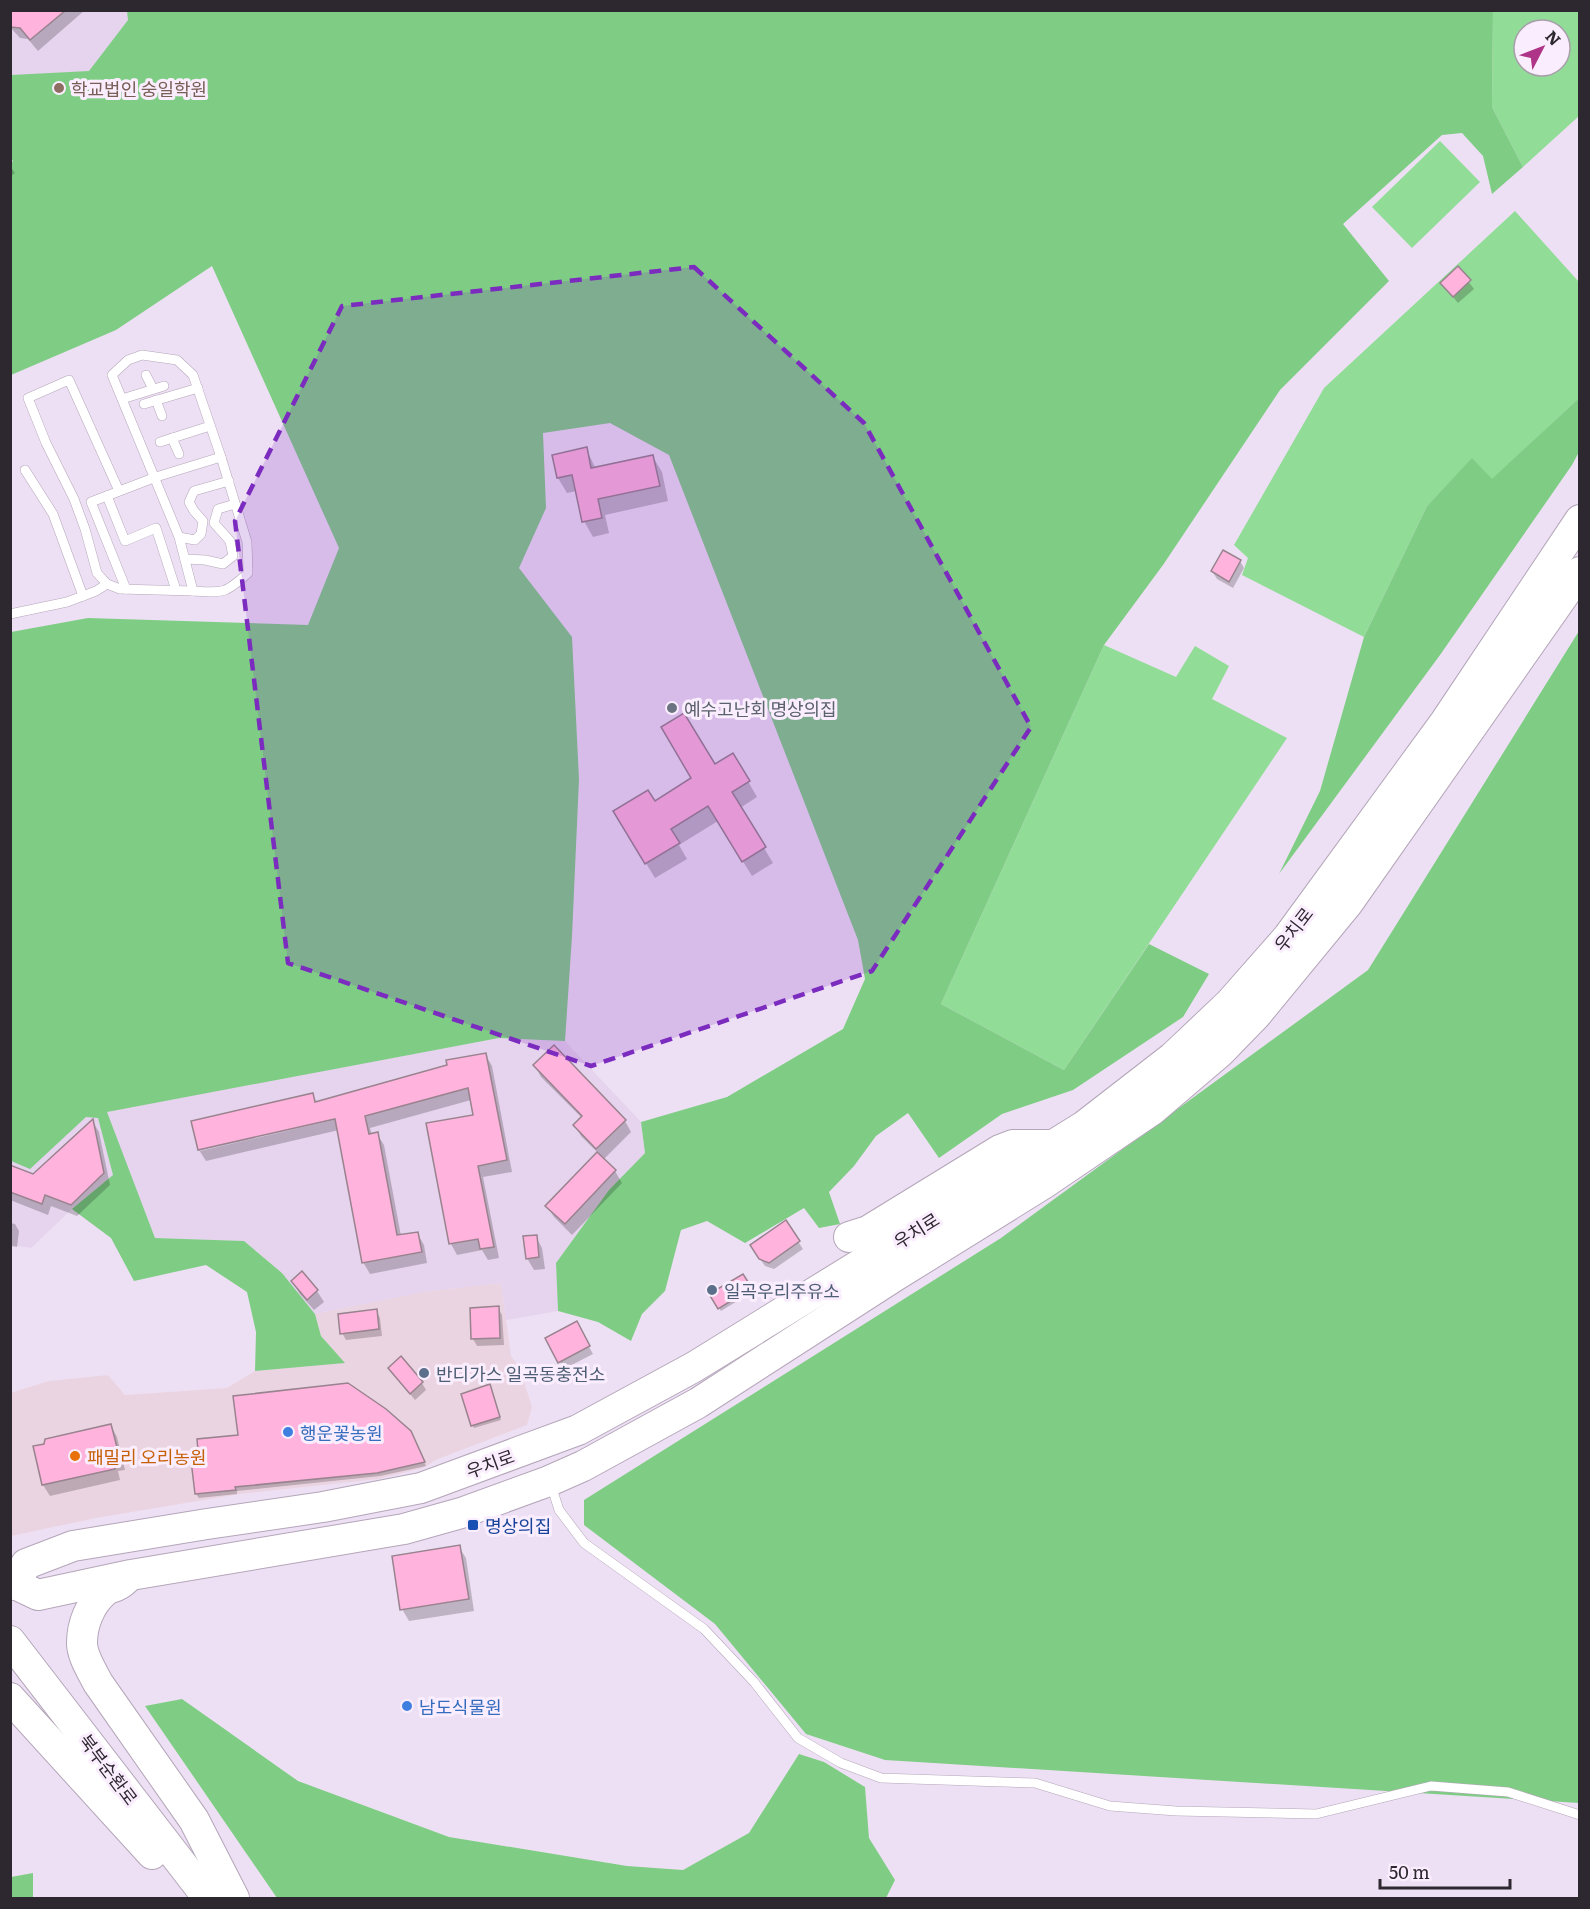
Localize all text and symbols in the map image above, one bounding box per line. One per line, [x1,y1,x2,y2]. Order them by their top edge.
north arrow [1512,18,1572,78]
text: N [1540,24,1567,50]
place label: 학교법인 숭일학원 [71,75,207,102]
marker: 학교법인 숭일학원 [52,81,66,95]
place label: 예수고난회 명상의집 [684,695,837,722]
marker: 예수고난회 명상의집 [665,701,679,715]
street label: 우치로 [1267,901,1319,957]
street label: 우치로 [888,1205,944,1255]
place label: 일곡우리주유소 [724,1277,840,1304]
marker: 일곡우리주유소 [705,1283,719,1297]
place label: 반디가스 일곡동충전소 [436,1360,605,1387]
marker: 반디가스 일곡동충전소 [417,1366,431,1380]
place label: 행운꽃농원 [300,1419,383,1446]
marker: 행운꽃농원 [281,1425,295,1439]
street label: 우치로 [462,1442,518,1484]
place label: 패밀리 오리농원 [87,1443,207,1470]
marker: 패밀리 오리농원 [68,1449,82,1463]
place label: 명상의집 [485,1512,551,1539]
marker: 명상의집 [466,1518,480,1532]
place label: 남도식물원 [419,1693,502,1720]
marker: 남도식물원 [400,1699,414,1713]
street label: 북부순환로 [73,1728,145,1810]
scale bar [1380,1852,1510,1890]
text: 50 m [1389,1858,1430,1885]

